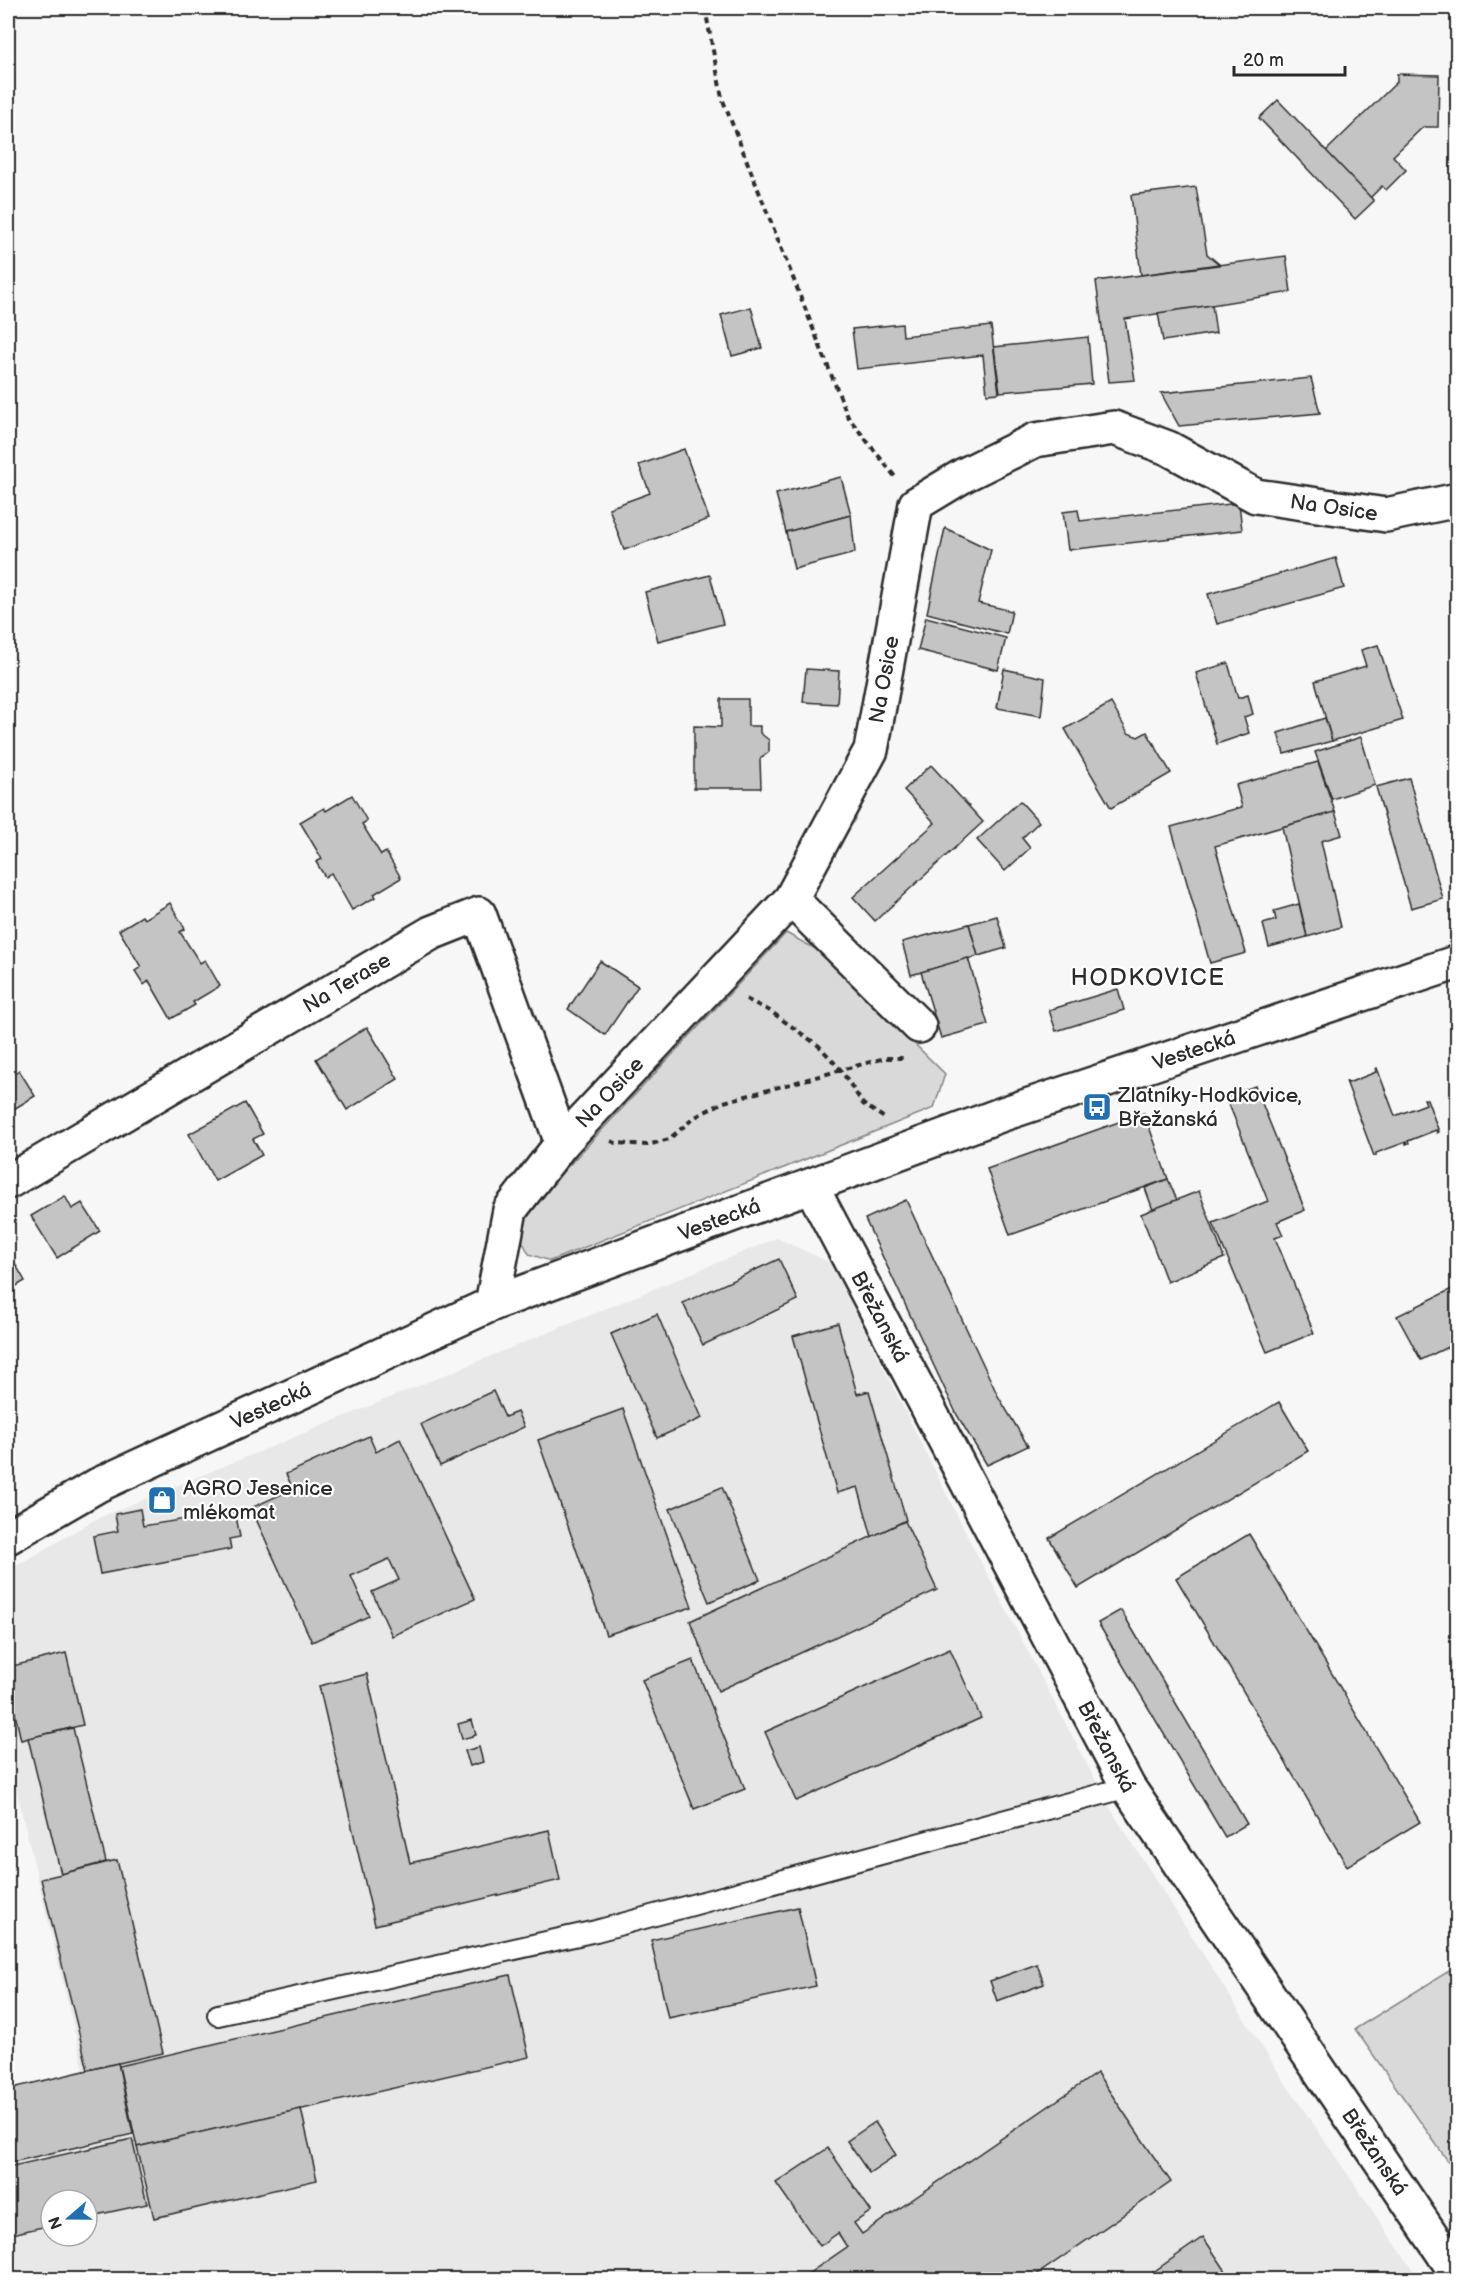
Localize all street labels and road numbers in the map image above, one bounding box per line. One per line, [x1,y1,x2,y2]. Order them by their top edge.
street label: Na Osice [1288,489,1379,526]
street label: Na Osice [864,634,904,725]
street label: Na Terase [298,947,395,1018]
street label: Vestecká [1149,1025,1238,1076]
street label: Na Osice [570,1052,649,1133]
street label: Vestecká [675,1193,764,1246]
street label: Břežanská [846,1267,914,1367]
street label: Vestecká [227,1376,315,1435]
street label: Břežanská [1072,1697,1141,1797]
street label: Břežanská [1336,2104,1413,2200]

